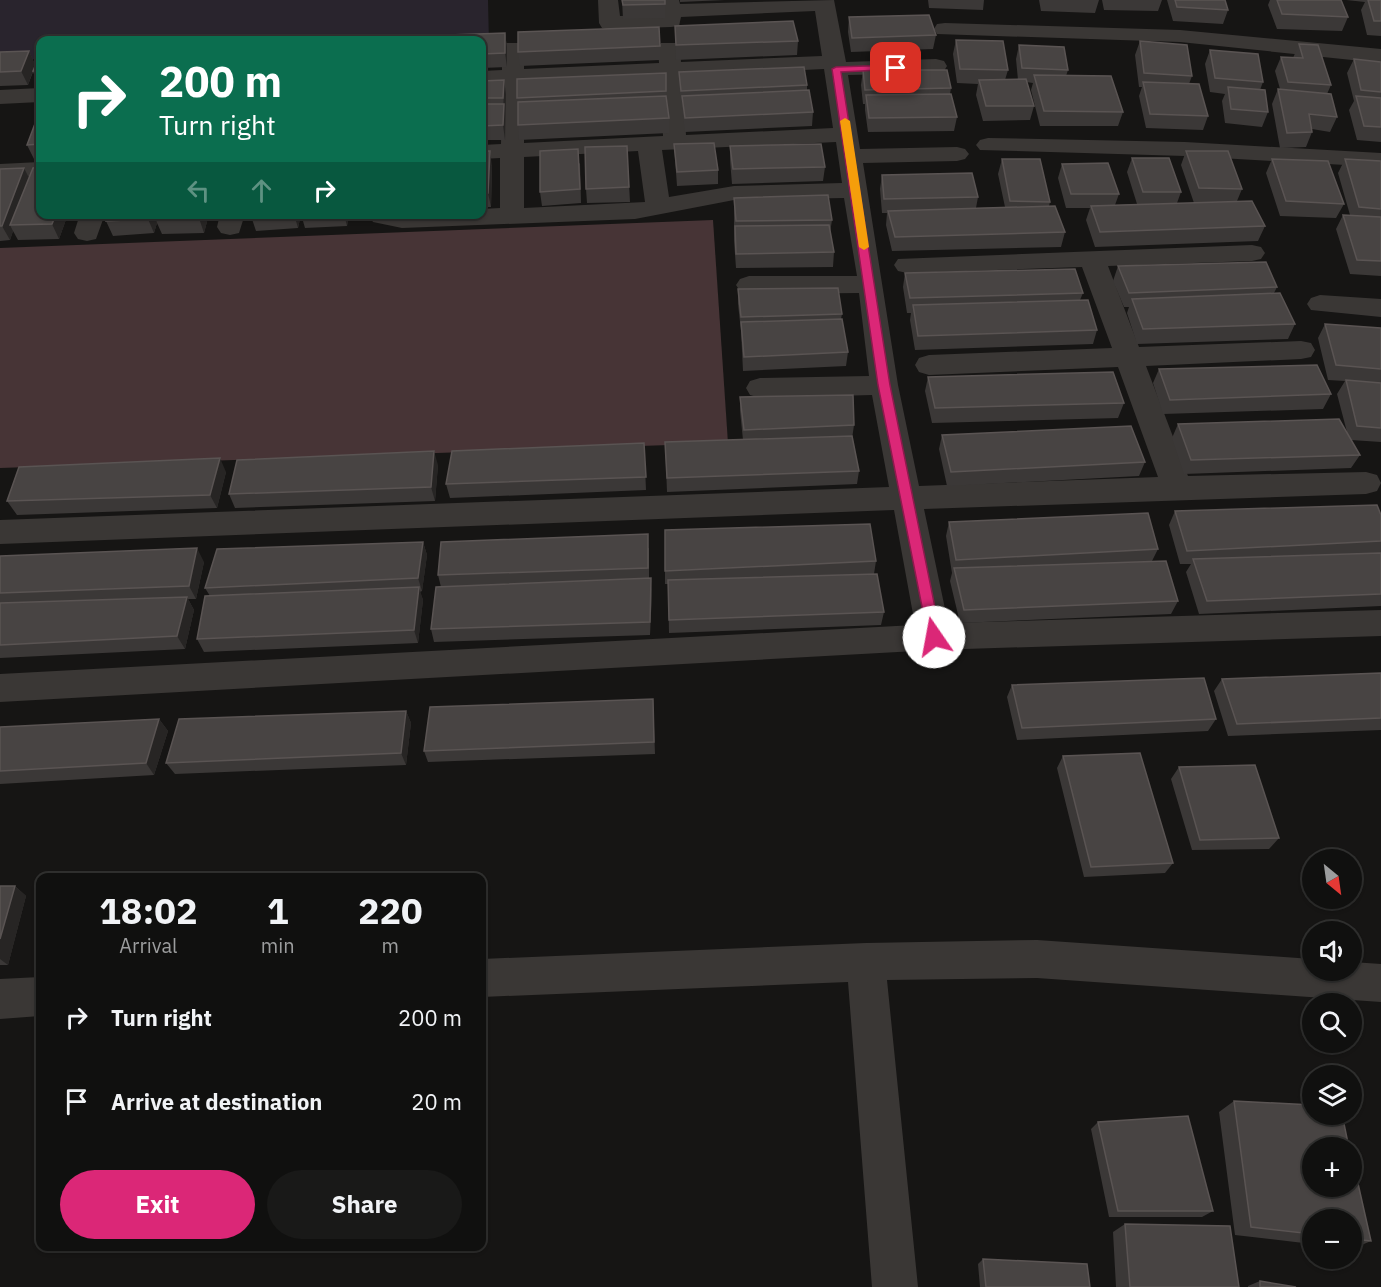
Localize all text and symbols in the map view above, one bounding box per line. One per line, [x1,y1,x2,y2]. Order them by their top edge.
pin [870,42,921,93]
icon: arrive [879,51,912,84]
text: 200 m [159,54,282,109]
icon: right [60,60,138,138]
text: Turn right [159,107,276,142]
icon: left [182,174,215,207]
icon: ahead [245,174,278,207]
icon: right [308,174,341,207]
position arrow [902,605,966,669]
north arrow [1302,849,1362,909]
map controls [1302,849,1362,1269]
text: 18:02 [99,887,198,934]
text: 1 [267,887,289,934]
text: 220 [358,887,423,934]
button: sound [1302,921,1362,981]
text: Arrival [119,932,178,959]
text: min [261,932,295,959]
text: m [382,932,399,959]
button: search [1302,993,1362,1053]
icon: right [60,1001,93,1034]
text: Turn right [111,1003,212,1032]
text: 200 m [398,1003,462,1032]
button: layers [1302,1065,1362,1125]
icon: arrive [60,1085,93,1118]
text: Arrive at destination [111,1087,322,1116]
text: 20 m [411,1087,462,1116]
button: + [1302,1137,1362,1197]
button: Exit [60,1170,255,1239]
button: Share [267,1170,462,1239]
button: − [1302,1209,1362,1269]

